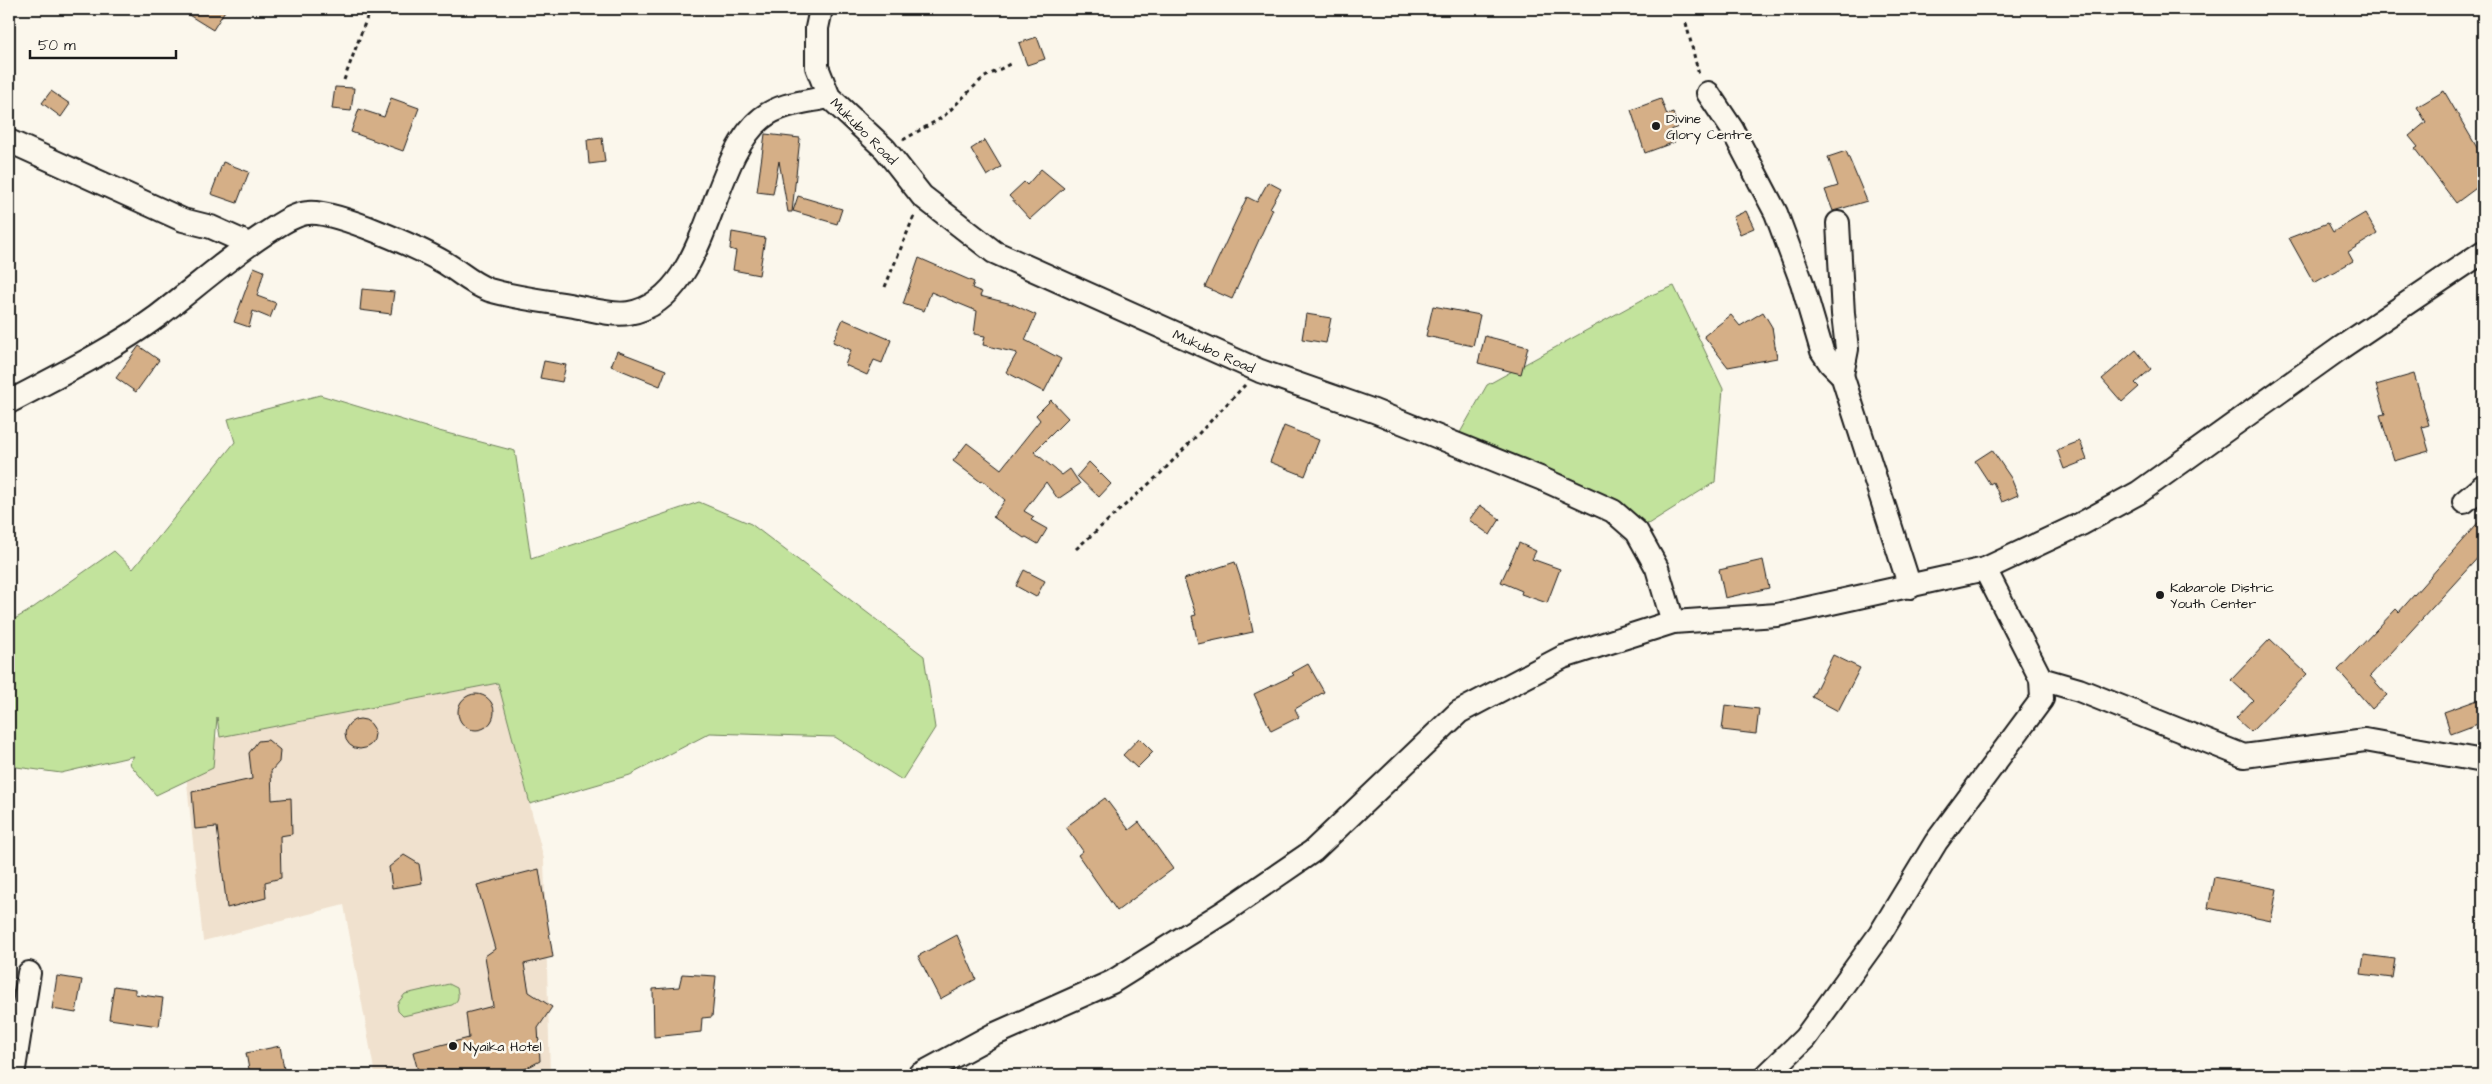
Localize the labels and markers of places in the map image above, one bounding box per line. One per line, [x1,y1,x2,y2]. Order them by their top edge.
place label: Divine Glory Centre [1666,109,1753,145]
marker: Divine Glory Centre [1650,120,1662,132]
place label: Kabarole Distric Youth Center [2170,578,2274,614]
marker: Kabarole Distric Youth Center [2154,589,2166,601]
place label: Nyaika Hotel [463,1037,542,1057]
marker: Nyaika Hotel [447,1040,459,1052]

